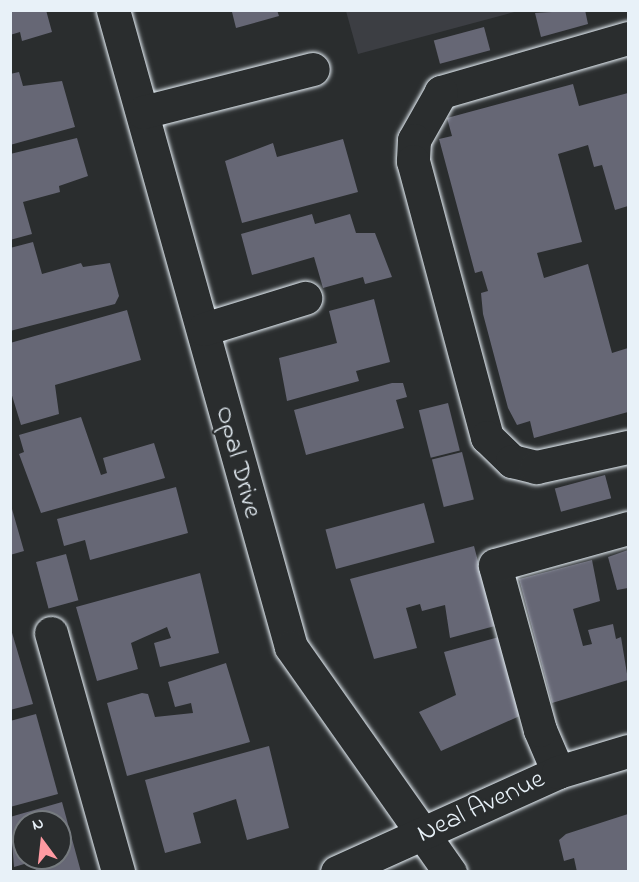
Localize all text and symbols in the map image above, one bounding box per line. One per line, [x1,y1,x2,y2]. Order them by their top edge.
street label: Opal Drive [208,402,268,522]
street label: Neal Avenue [412,763,550,851]
north arrow [12,810,72,870]
text: N [30,812,46,838]

